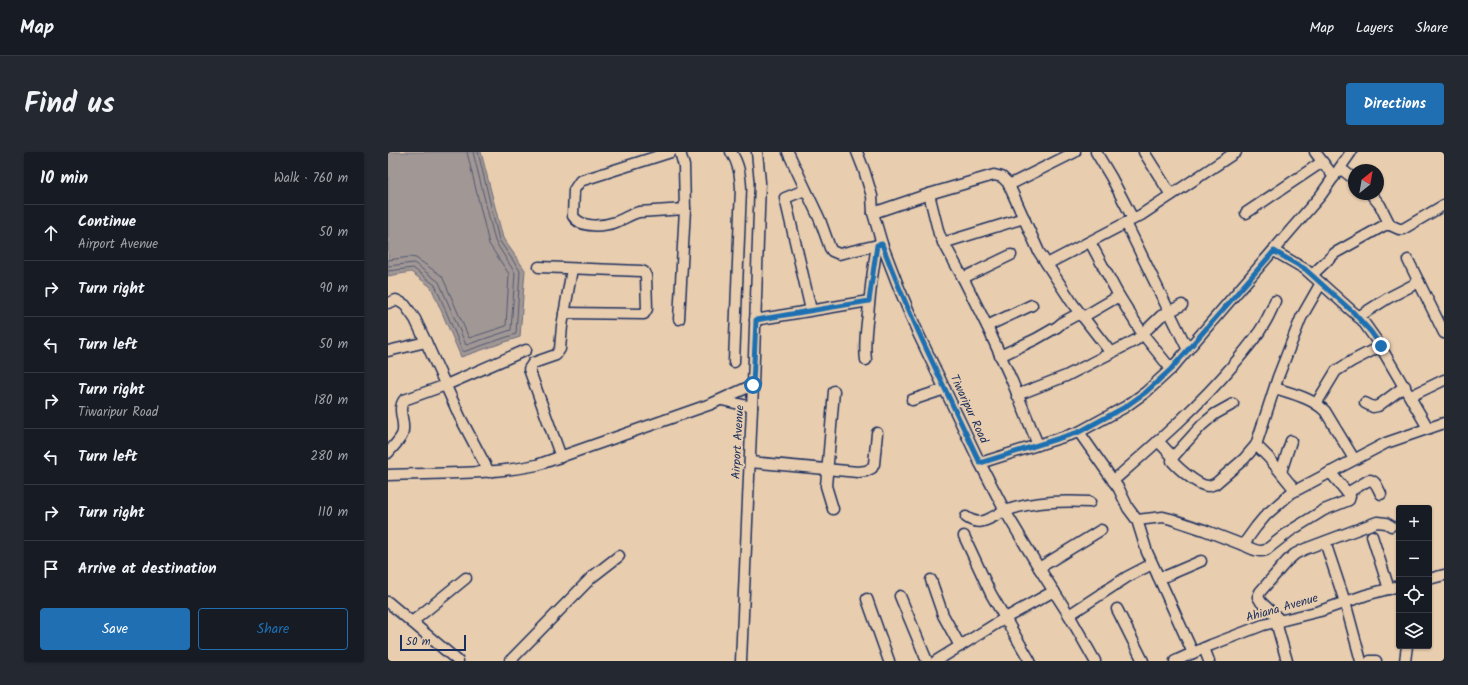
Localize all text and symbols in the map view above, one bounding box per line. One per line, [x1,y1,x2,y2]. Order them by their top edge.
text: Map [20,13,54,43]
text: Map [1310,17,1334,39]
text: Layers [1356,17,1394,39]
text: Share [1416,17,1448,39]
text: Find us [24,82,115,127]
button: Directions [1346,83,1444,125]
north arrow [1348,164,1384,200]
text: 10 min [40,165,88,192]
text: Walk · 760 m [274,168,348,189]
text: Continue [78,210,136,234]
icon: ahead [40,222,62,244]
text: 50 m [319,222,348,243]
text: Airport Avenue [78,234,158,255]
text: Turn right [78,277,145,301]
icon: right [40,278,62,300]
text: 90 m [320,278,348,299]
text: Turn left [78,333,138,357]
icon: left [40,334,62,356]
text: 50 m [319,334,348,355]
route end [1372,337,1390,355]
street label: Tiwaripur Road [945,371,994,448]
route start [744,376,762,394]
text: Turn right [78,378,145,402]
icon: right [40,390,62,412]
text: 180 m [314,390,348,411]
text: Tiwaripur Road [78,402,158,423]
street label: Airport Avenue [727,404,749,479]
text: Turn left [78,445,138,469]
icon: left [40,446,62,468]
text: 280 m [311,446,348,467]
text: Turn right [78,501,145,525]
icon: right [40,502,62,524]
text: 110 m [318,502,348,523]
map controls [1396,505,1432,649]
button: + [1396,505,1432,541]
button: − [1396,541,1432,577]
text: Arrive at destination [78,557,217,581]
icon: arrive [40,558,62,580]
button: locate [1396,577,1432,613]
street label: Ahiana Avenue [1244,588,1321,627]
button: Save [40,608,190,650]
button: Share [198,608,348,650]
button: layers [1396,613,1432,649]
scale bar [400,633,466,652]
text: 50 m [406,633,431,651]

